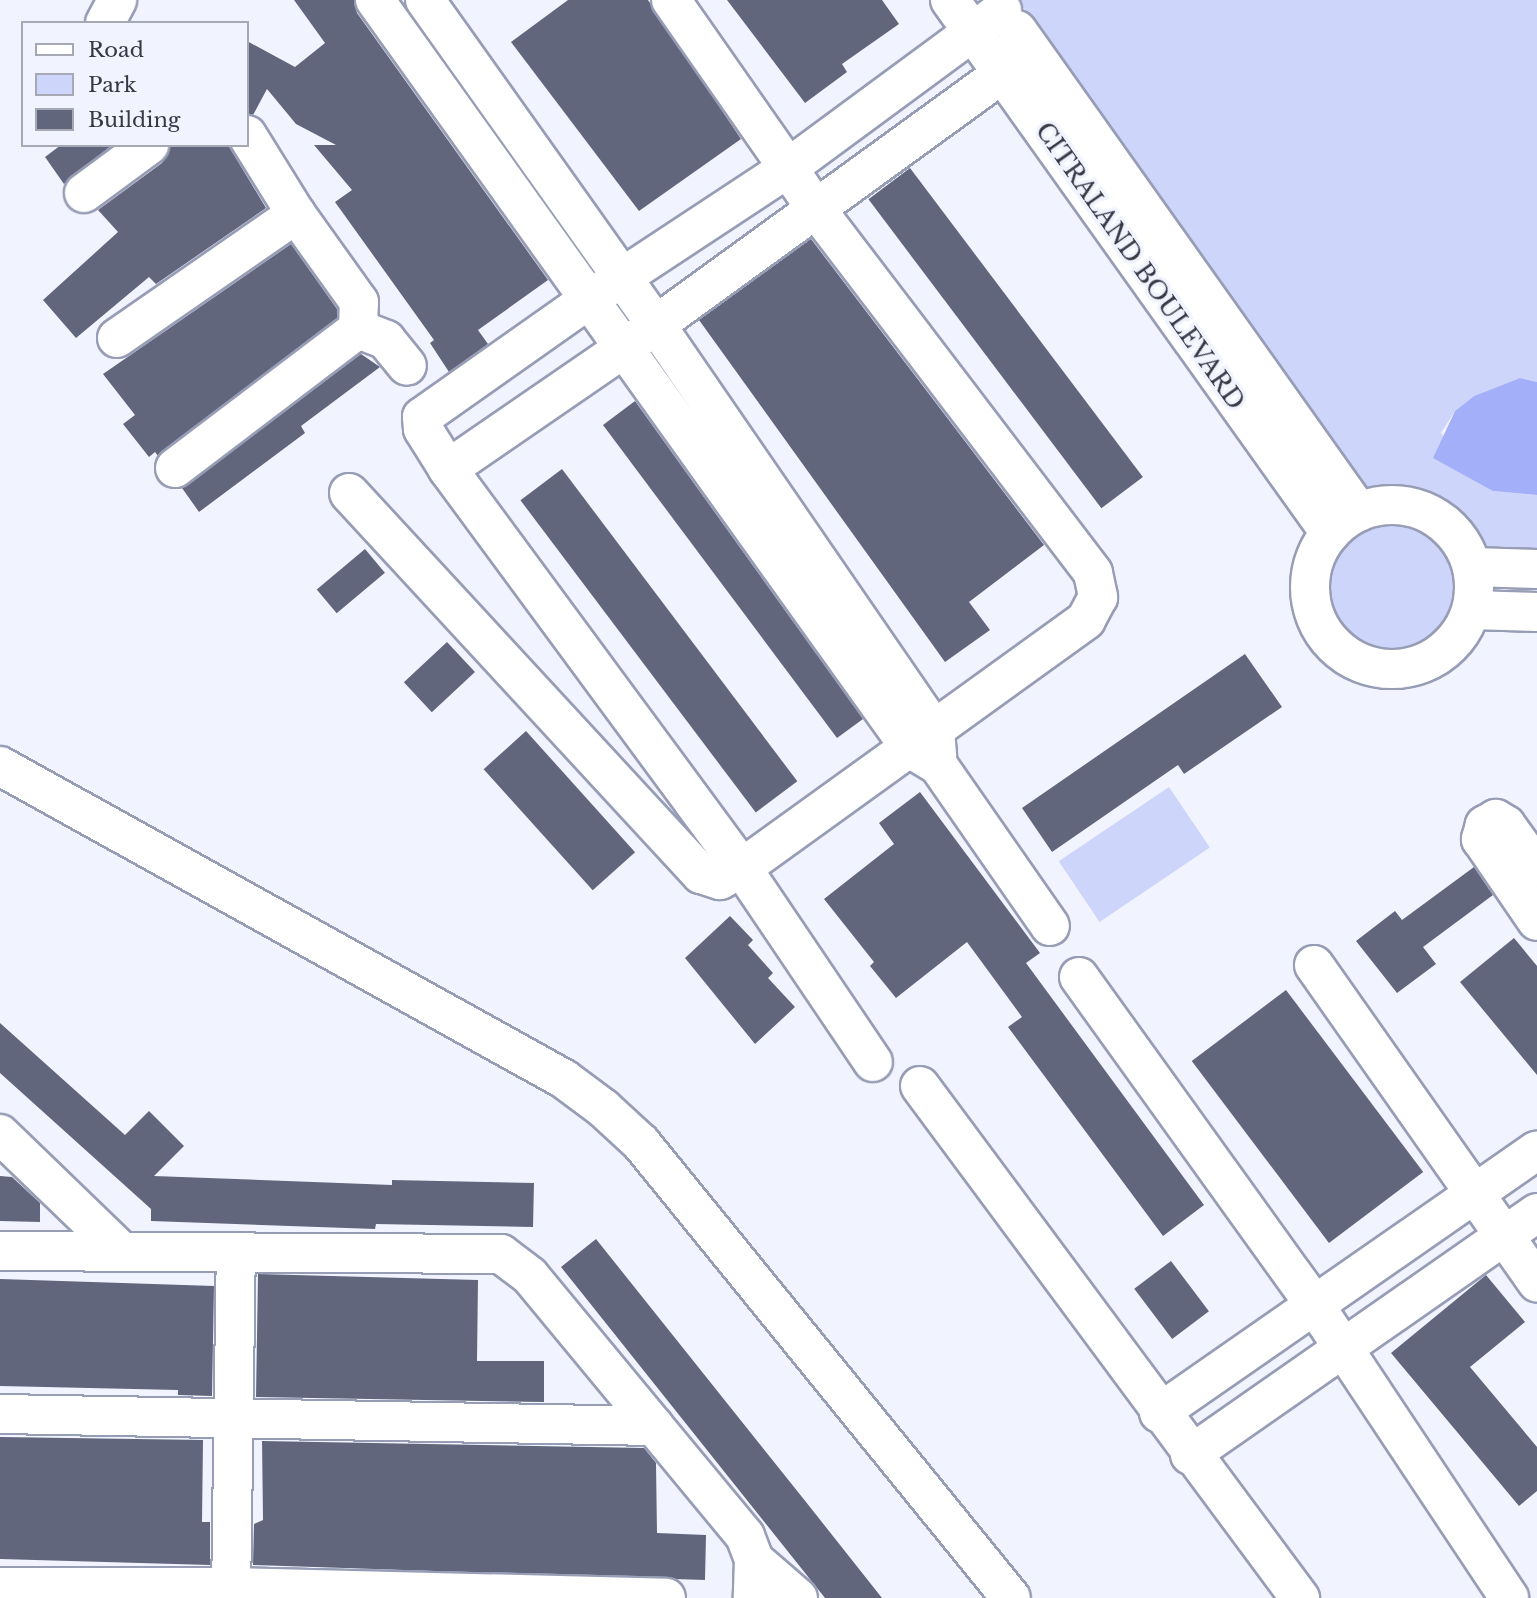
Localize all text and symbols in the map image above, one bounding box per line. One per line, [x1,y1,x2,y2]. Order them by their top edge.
legend [21,21,248,147]
text: Road [88,37,144,63]
text: Park [88,72,137,98]
text: Building [88,107,180,133]
street label: CITRALAND BOULEVARD [1030,117,1250,415]

